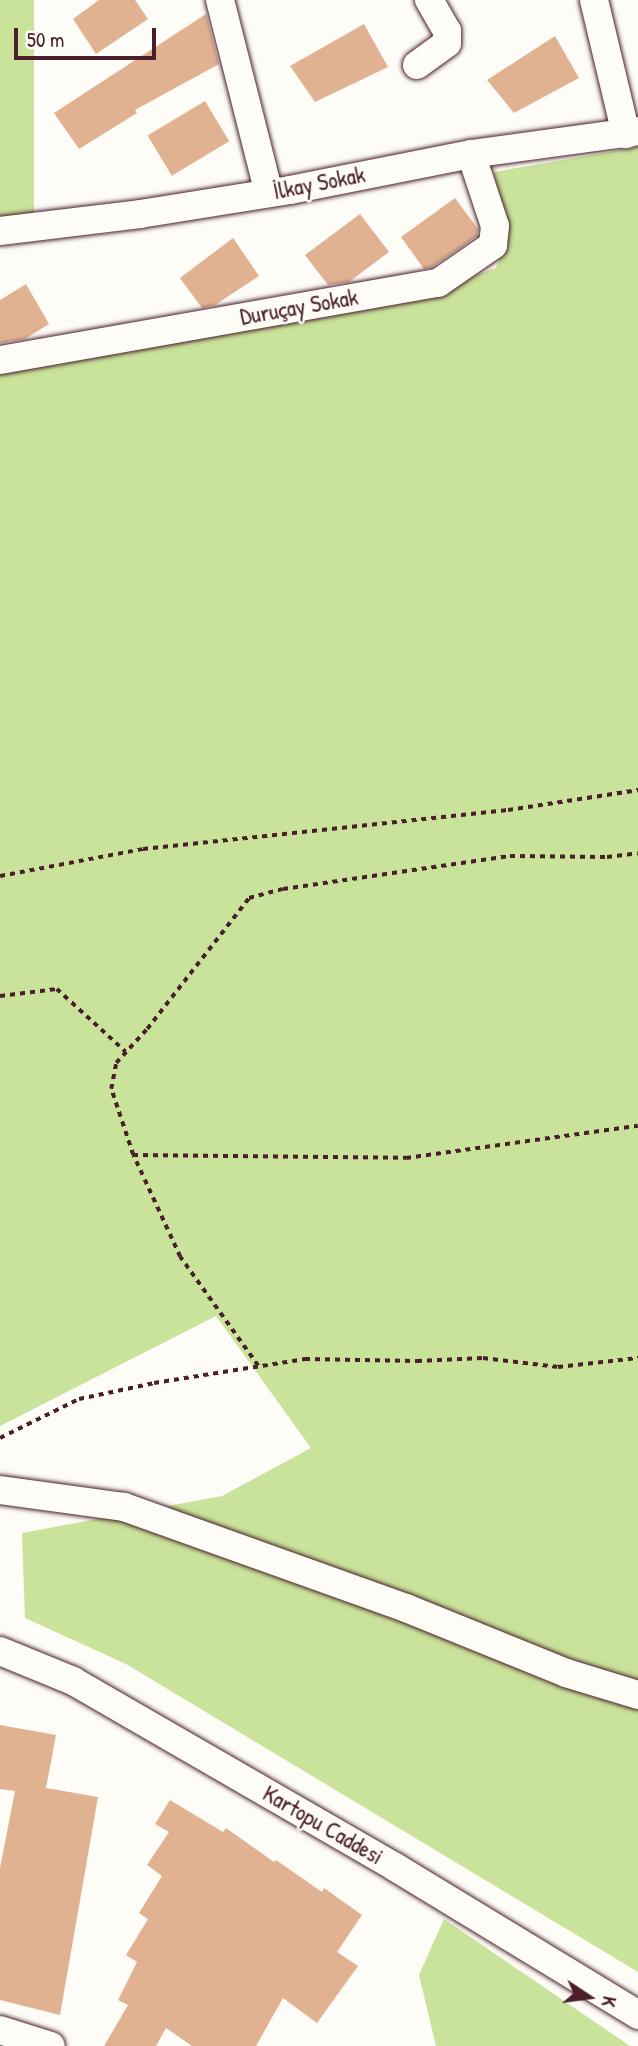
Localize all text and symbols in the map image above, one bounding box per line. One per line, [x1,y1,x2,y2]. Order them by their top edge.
scale bar [18,14,159,58]
text: 50 m [27,25,64,54]
street label: İlkay Sokak [271,161,367,205]
street label: Duruçay Sokak [238,283,360,331]
street label: Kartopu Caddesi [258,1780,388,1870]
north arrow [554,1962,624,2032]
text: K [596,1994,623,2009]

